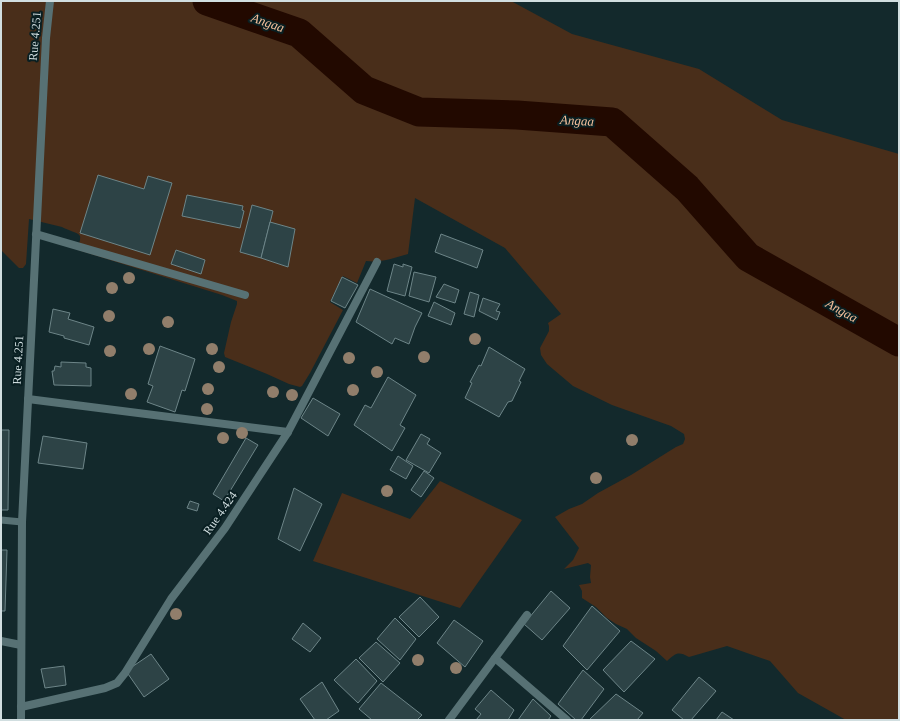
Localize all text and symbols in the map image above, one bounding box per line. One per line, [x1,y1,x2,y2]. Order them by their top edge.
water label: Angaa [248,10,287,35]
street label: Rue 4.251 [26,11,44,61]
water label: Angaa [559,112,595,129]
water label: Angaa [822,295,861,325]
street label: Rue 4.251 [10,335,26,385]
street label: Rue 4.424 [200,489,240,537]

